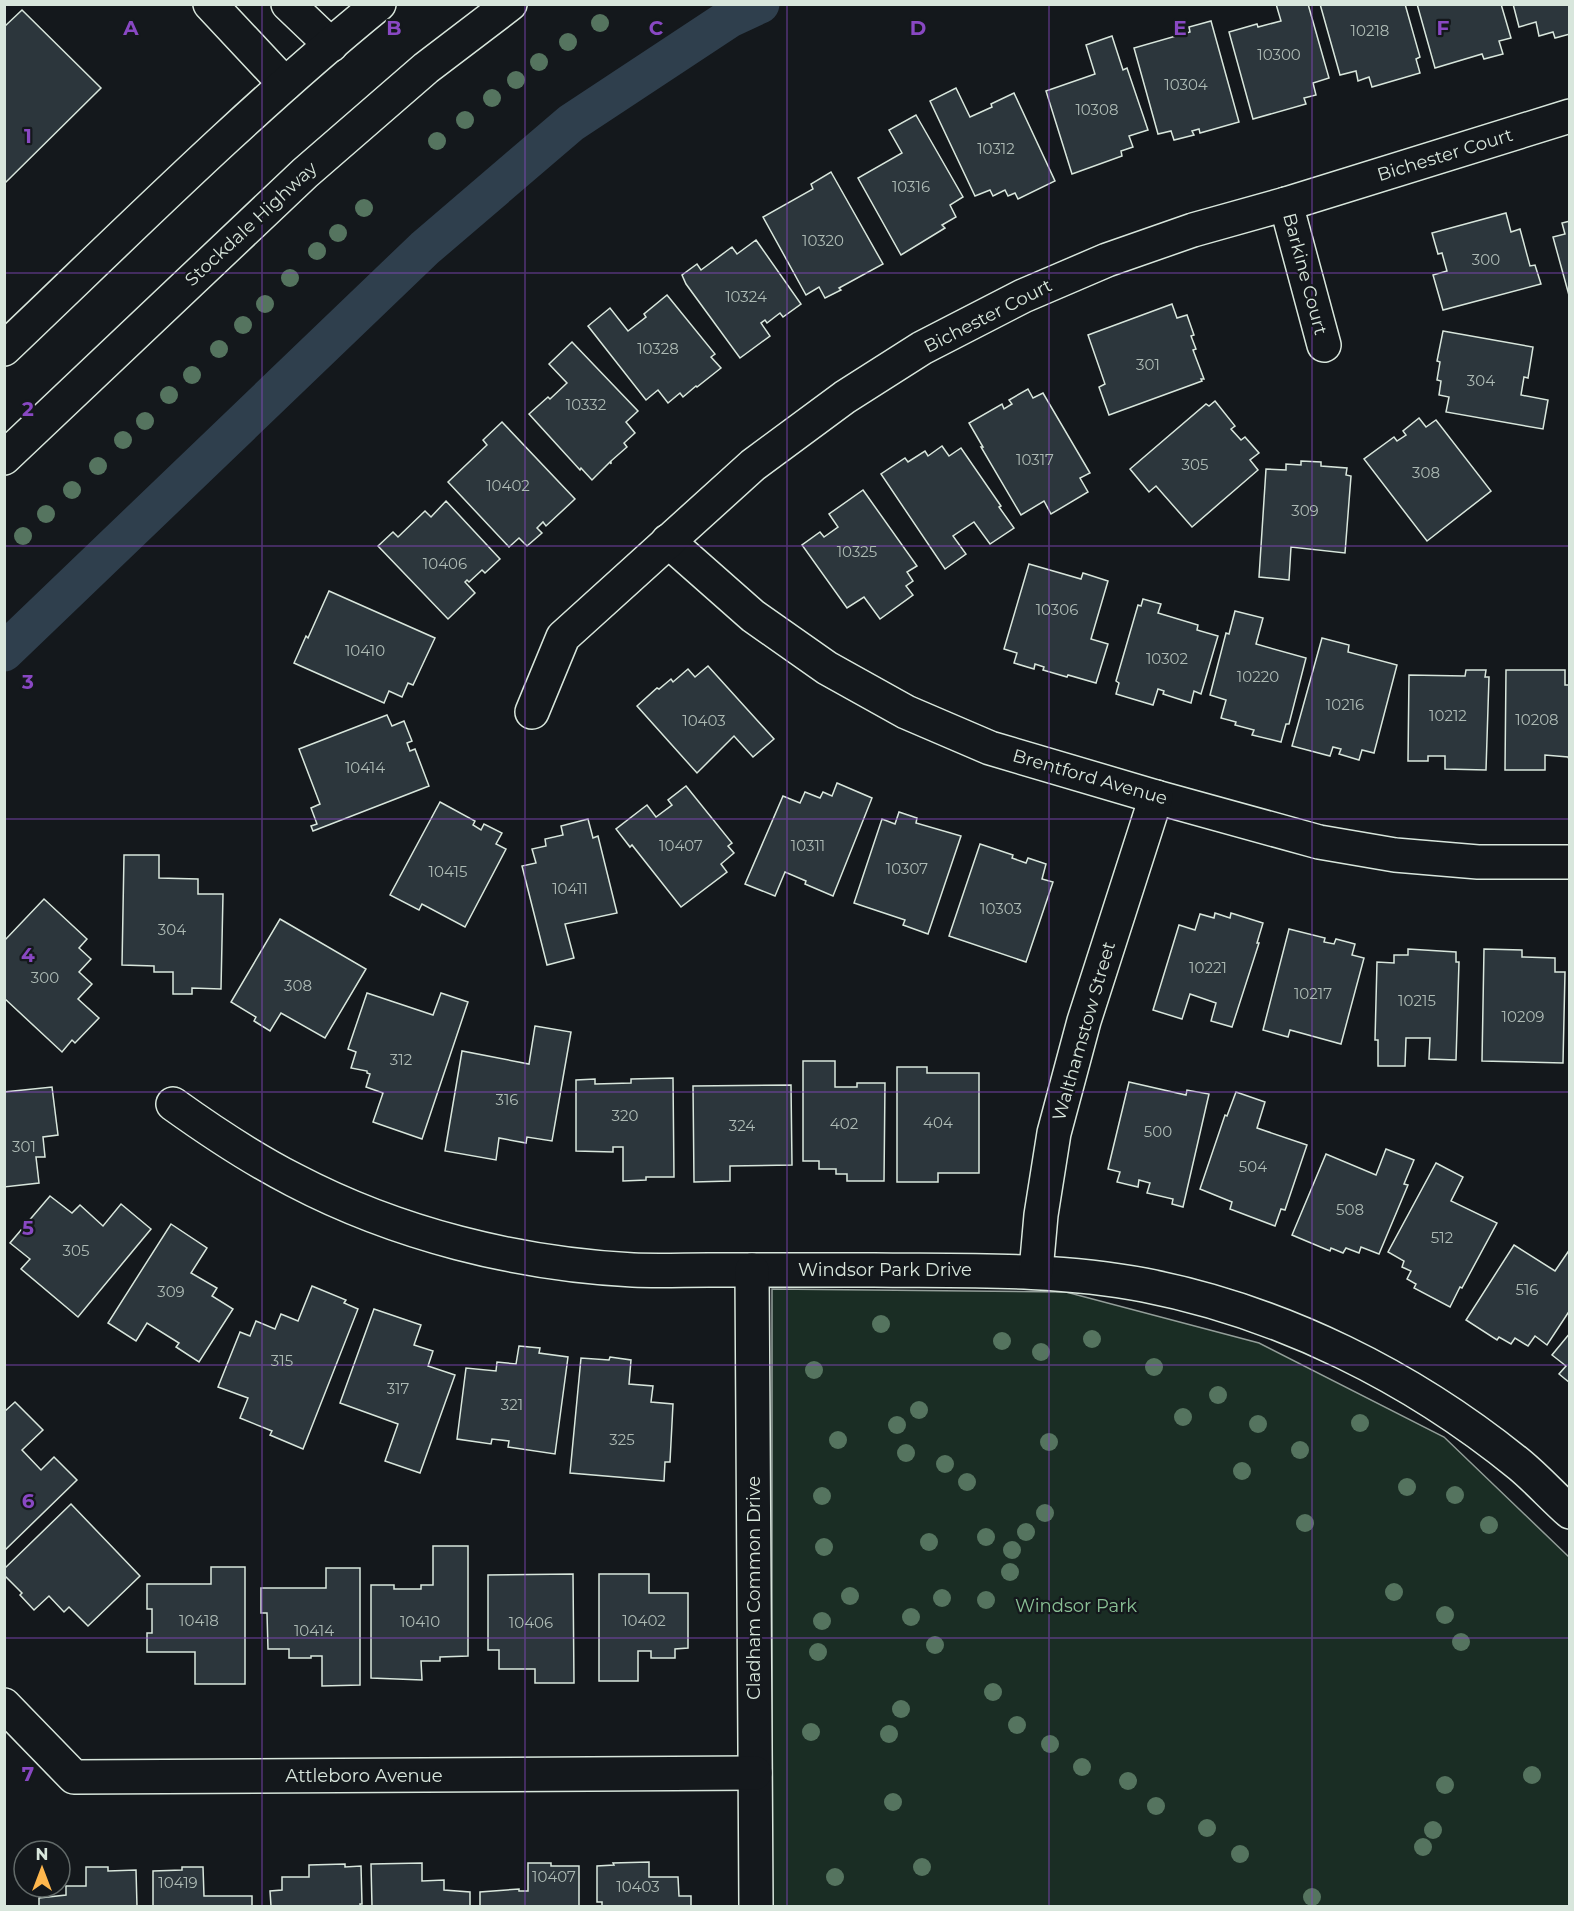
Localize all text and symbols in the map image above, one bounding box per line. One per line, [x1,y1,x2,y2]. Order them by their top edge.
text: A [122,16,139,40]
text: B [386,16,402,40]
text: C [649,16,664,40]
text: D [910,16,926,40]
text: E [1173,16,1187,40]
text: F [1437,16,1450,40]
house number: 10218 [1351,21,1389,40]
house number: 10300 [1257,45,1301,64]
house number: 10304 [1164,75,1208,94]
house number: 10308 [1075,100,1119,119]
text: 1 [24,124,32,148]
street label: Bichester Court [1375,124,1515,186]
house number: 10312 [977,139,1015,158]
street label: Stockdale Highway [181,157,322,291]
house number: 10316 [892,177,930,196]
street label: Barkine Court [1278,211,1332,337]
house number: 10320 [802,231,844,250]
house number: 300 [1472,250,1500,269]
street label: Bichester Court [920,274,1056,358]
house number: 10324 [725,287,767,306]
house number: 10328 [637,339,679,358]
house number: 301 [1136,355,1160,374]
house number: 304 [1467,371,1495,390]
house number: 10332 [566,395,606,414]
text: 2 [22,397,34,421]
house number: 10317 [1016,450,1054,469]
house number: 305 [1182,455,1208,474]
house number: 308 [1412,463,1440,482]
house number: 10402 [486,476,530,495]
house number: 309 [1291,501,1319,520]
house number: 10325 [837,542,877,561]
house number: 10406 [423,554,467,573]
house number: 10306 [1036,600,1078,619]
house number: 10410 [345,641,385,660]
house number: 10302 [1146,649,1188,668]
house number: 10220 [1237,667,1279,686]
text: 3 [21,670,34,694]
house number: 10216 [1326,695,1364,714]
house number: 10212 [1429,706,1467,725]
house number: 10208 [1515,710,1559,729]
house number: 10403 [682,711,726,730]
street label: Brentford Avenue [1010,744,1170,810]
house number: 10414 [345,758,385,777]
house number: 10407 [659,836,703,855]
house number: 10311 [791,836,825,855]
house number: 10307 [886,859,928,878]
house number: 10415 [429,862,467,881]
house number: 10411 [552,879,588,898]
house number: 10303 [980,899,1022,918]
house number: 304 [158,920,186,939]
street label: Walthamstow Street [1048,939,1120,1123]
text: 4 [21,943,35,967]
house number: 10221 [1189,958,1227,977]
house number: 300 [31,968,59,987]
house number: 308 [284,976,312,995]
house number: 10217 [1294,984,1332,1003]
house number: 10215 [1398,991,1436,1010]
house number: 10209 [1502,1007,1544,1026]
house number: 312 [390,1050,412,1069]
house number: 316 [495,1090,519,1109]
house number: 320 [612,1106,638,1125]
house number: 404 [923,1113,953,1132]
house number: 402 [830,1114,858,1133]
house number: 324 [729,1116,755,1135]
house number: 500 [1144,1122,1172,1141]
house number: 301 [12,1137,36,1156]
house number: 504 [1239,1157,1267,1176]
house number: 508 [1336,1200,1364,1219]
text: 5 [22,1216,34,1240]
house number: 512 [1431,1228,1453,1247]
house number: 305 [63,1241,89,1260]
street label: Windsor Park Drive [798,1259,972,1281]
house number: 516 [1515,1280,1539,1299]
house number: 309 [157,1282,185,1301]
house number: 315 [271,1351,293,1370]
house number: 317 [387,1379,410,1398]
house number: 321 [501,1395,523,1414]
house number: 325 [609,1430,635,1449]
street label: Cladham Common Drive [743,1476,765,1700]
text: 6 [22,1489,35,1513]
park label: Windsor Park [1015,1595,1137,1617]
house number: 10418 [179,1611,219,1630]
house number: 10402 [622,1611,666,1630]
house number: 10410 [400,1612,440,1631]
house number: 10406 [509,1613,553,1632]
house number: 10414 [294,1621,334,1640]
text: 7 [22,1762,34,1786]
street label: Attleboro Avenue [285,1765,443,1787]
north arrow [12,1839,72,1899]
text: N [36,1845,48,1864]
house number: 10407 [532,1867,576,1886]
house number: 10419 [158,1873,198,1892]
house number: 10403 [616,1877,660,1896]

